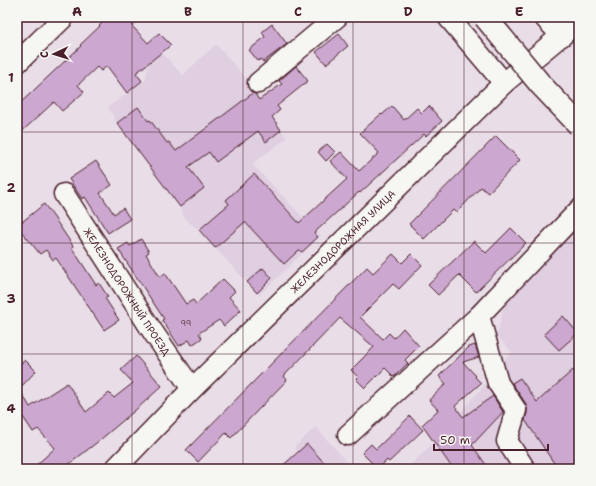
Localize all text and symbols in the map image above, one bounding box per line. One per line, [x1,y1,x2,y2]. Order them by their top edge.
text: A [72,3,82,20]
text: B [184,3,192,20]
text: C [294,3,302,20]
text: D [403,3,413,20]
text: E [515,3,524,20]
north arrow [34,34,74,74]
text: С [37,51,52,59]
text: 1 [8,69,14,86]
text: 2 [6,179,16,196]
street label: ЖЕЛЕЗНОДОРОЖНАЯ УЛИЦА [287,187,398,296]
street label: ЖЕЛЕЗНОДОРОЖНЫЙ ПРОЕЗД [81,225,174,358]
text: 3 [6,290,16,307]
house number: 99 [181,318,191,329]
text: 4 [6,400,16,417]
scale bar [434,426,548,452]
text: 50 m [440,432,470,448]

